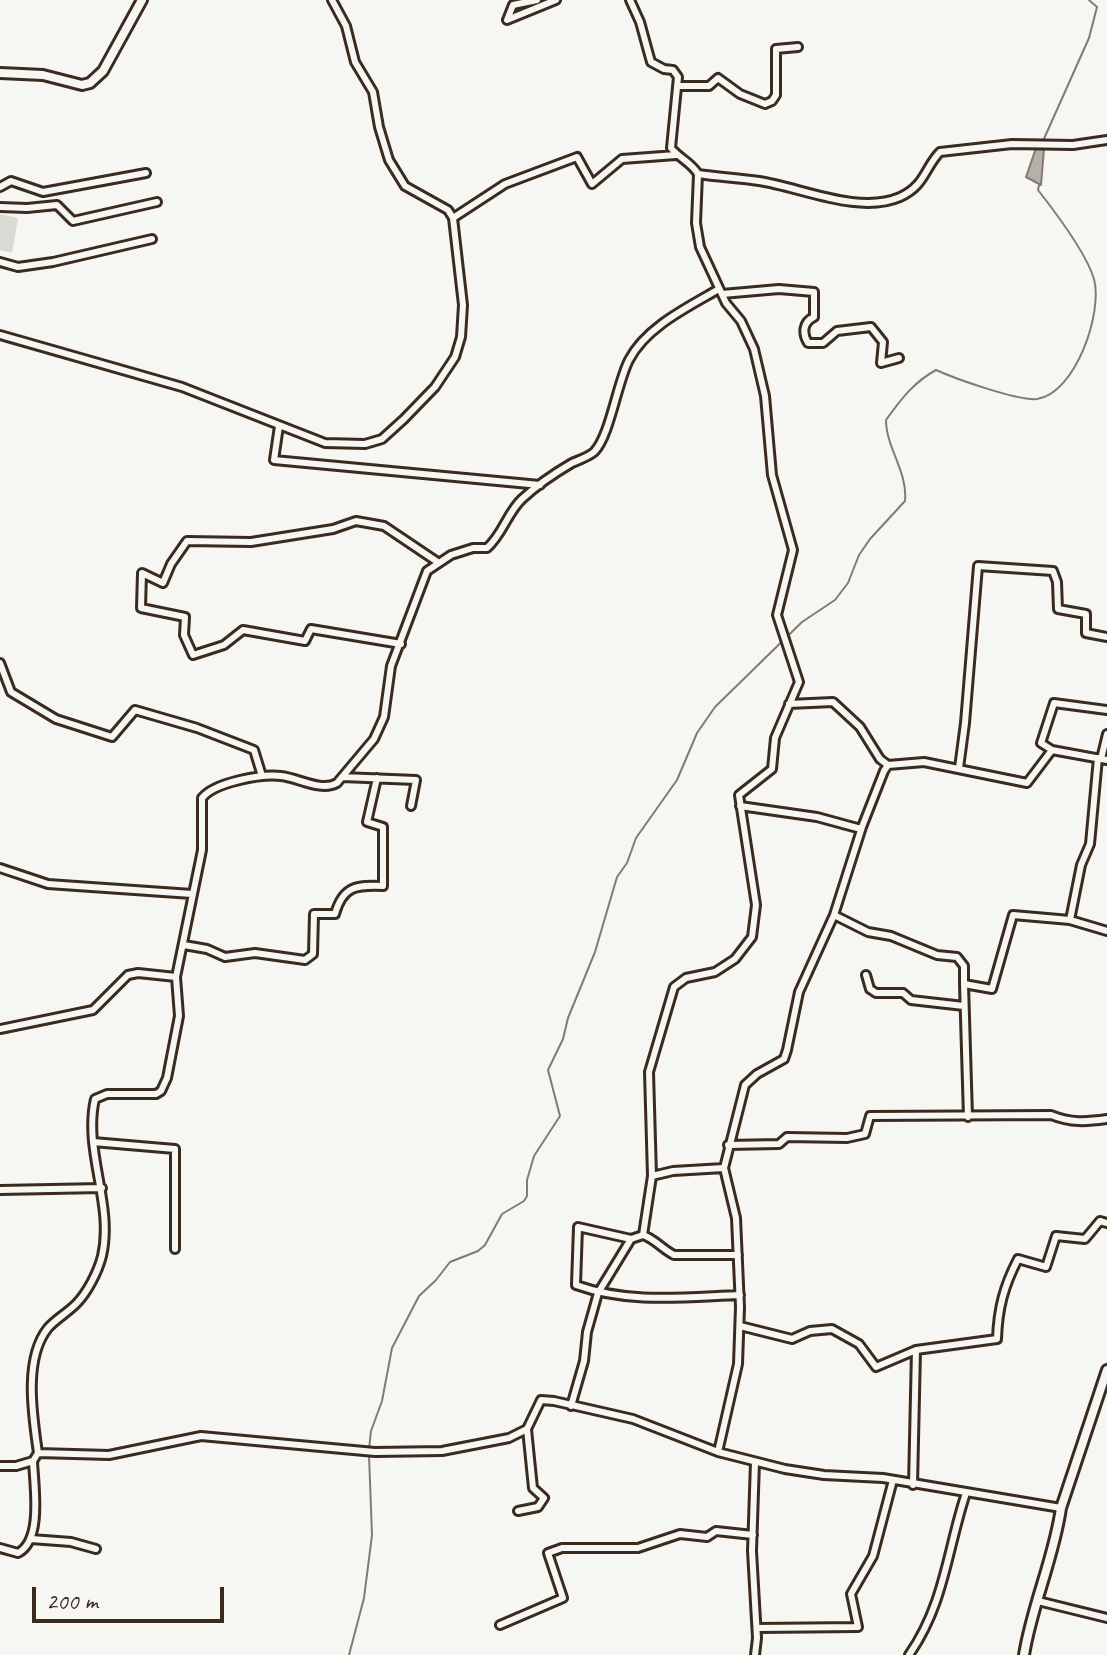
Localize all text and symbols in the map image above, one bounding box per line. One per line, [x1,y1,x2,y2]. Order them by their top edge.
scale bar [36,1571,228,1621]
text: 200 m [46,1586,98,1616]

